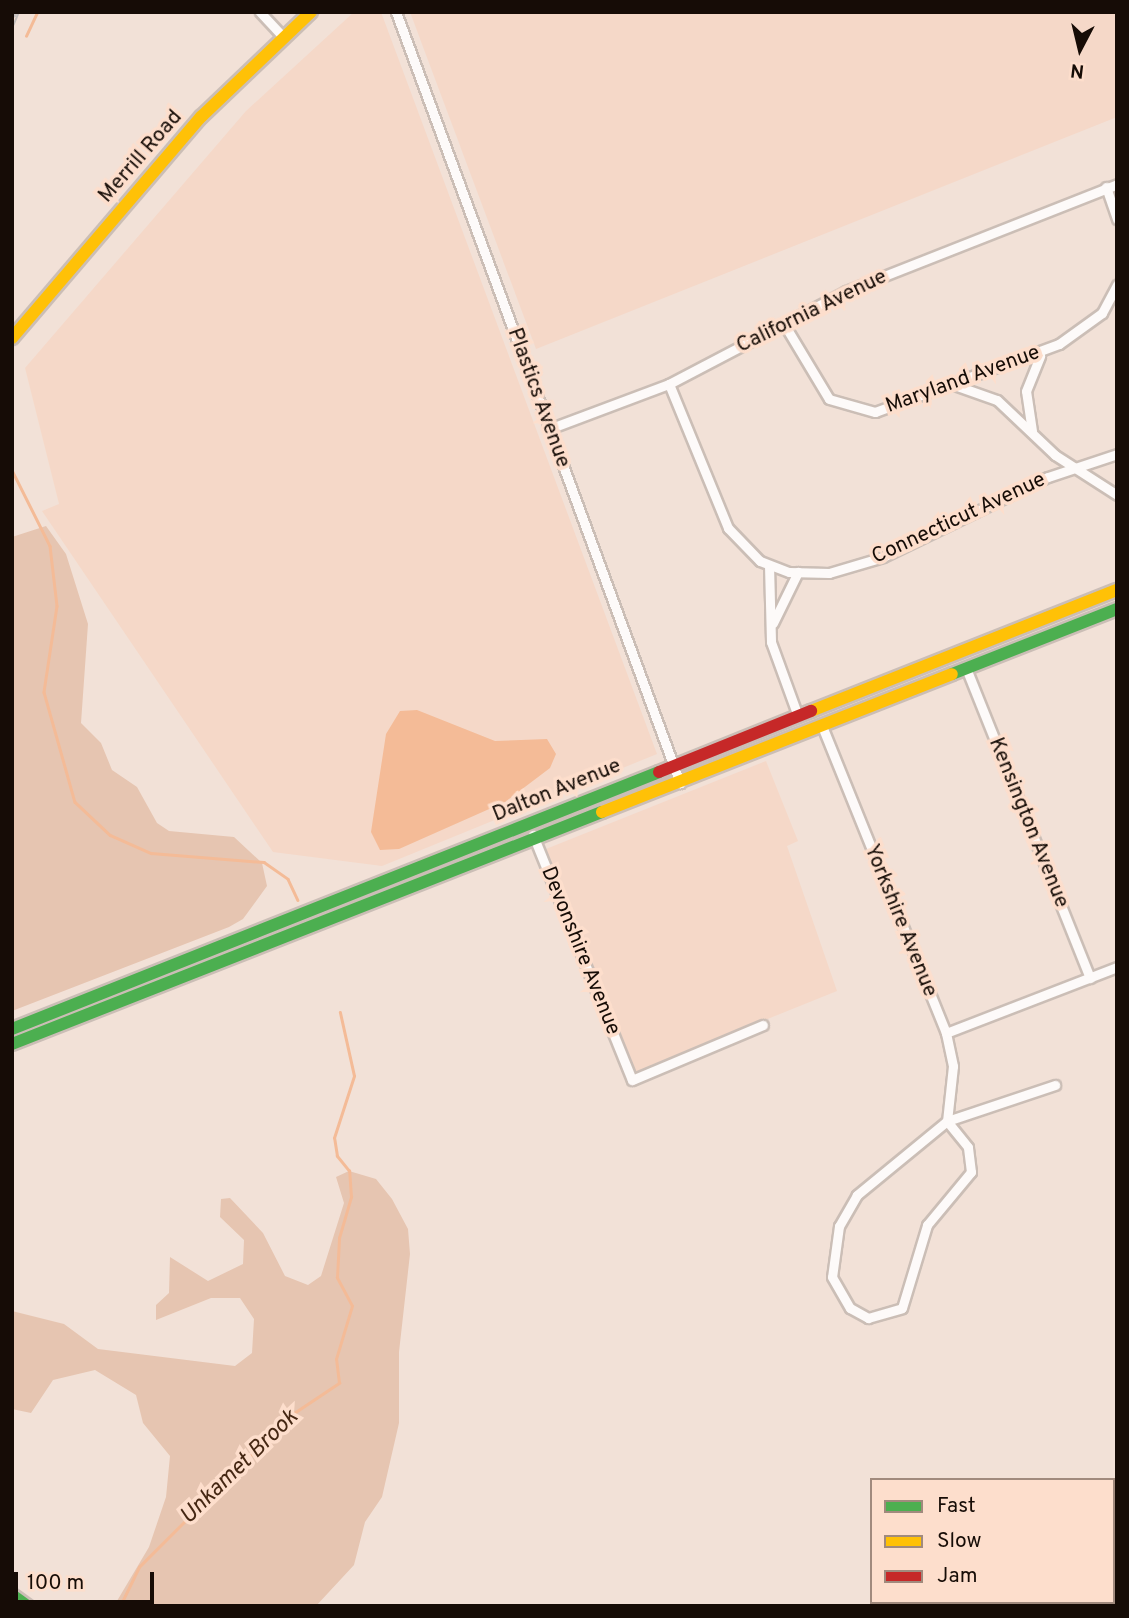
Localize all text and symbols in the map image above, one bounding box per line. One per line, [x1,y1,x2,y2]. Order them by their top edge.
north arrow [1045,14,1115,84]
text: N [1069,57,1086,83]
street label: Merrill Road [94,106,188,208]
street label: California Avenue [732,265,892,359]
street label: Plastics Avenue [501,324,575,472]
street label: Maryland Avenue [882,340,1044,420]
street label: Connecticut Avenue [868,468,1050,570]
street label: Kensington Avenue [982,734,1074,912]
street label: Dalton Avenue [489,754,625,828]
street label: Yorkshire Avenue [858,841,942,1001]
street label: Devonshire Avenue [535,863,625,1039]
water label: Unkamet Brook [175,1405,305,1531]
legend [870,1478,1115,1604]
text: Fast [937,1493,976,1520]
text: Slow [937,1528,982,1555]
scale bar [18,1558,158,1602]
text: Jam [937,1563,978,1590]
text: 100 m [27,1570,84,1597]

